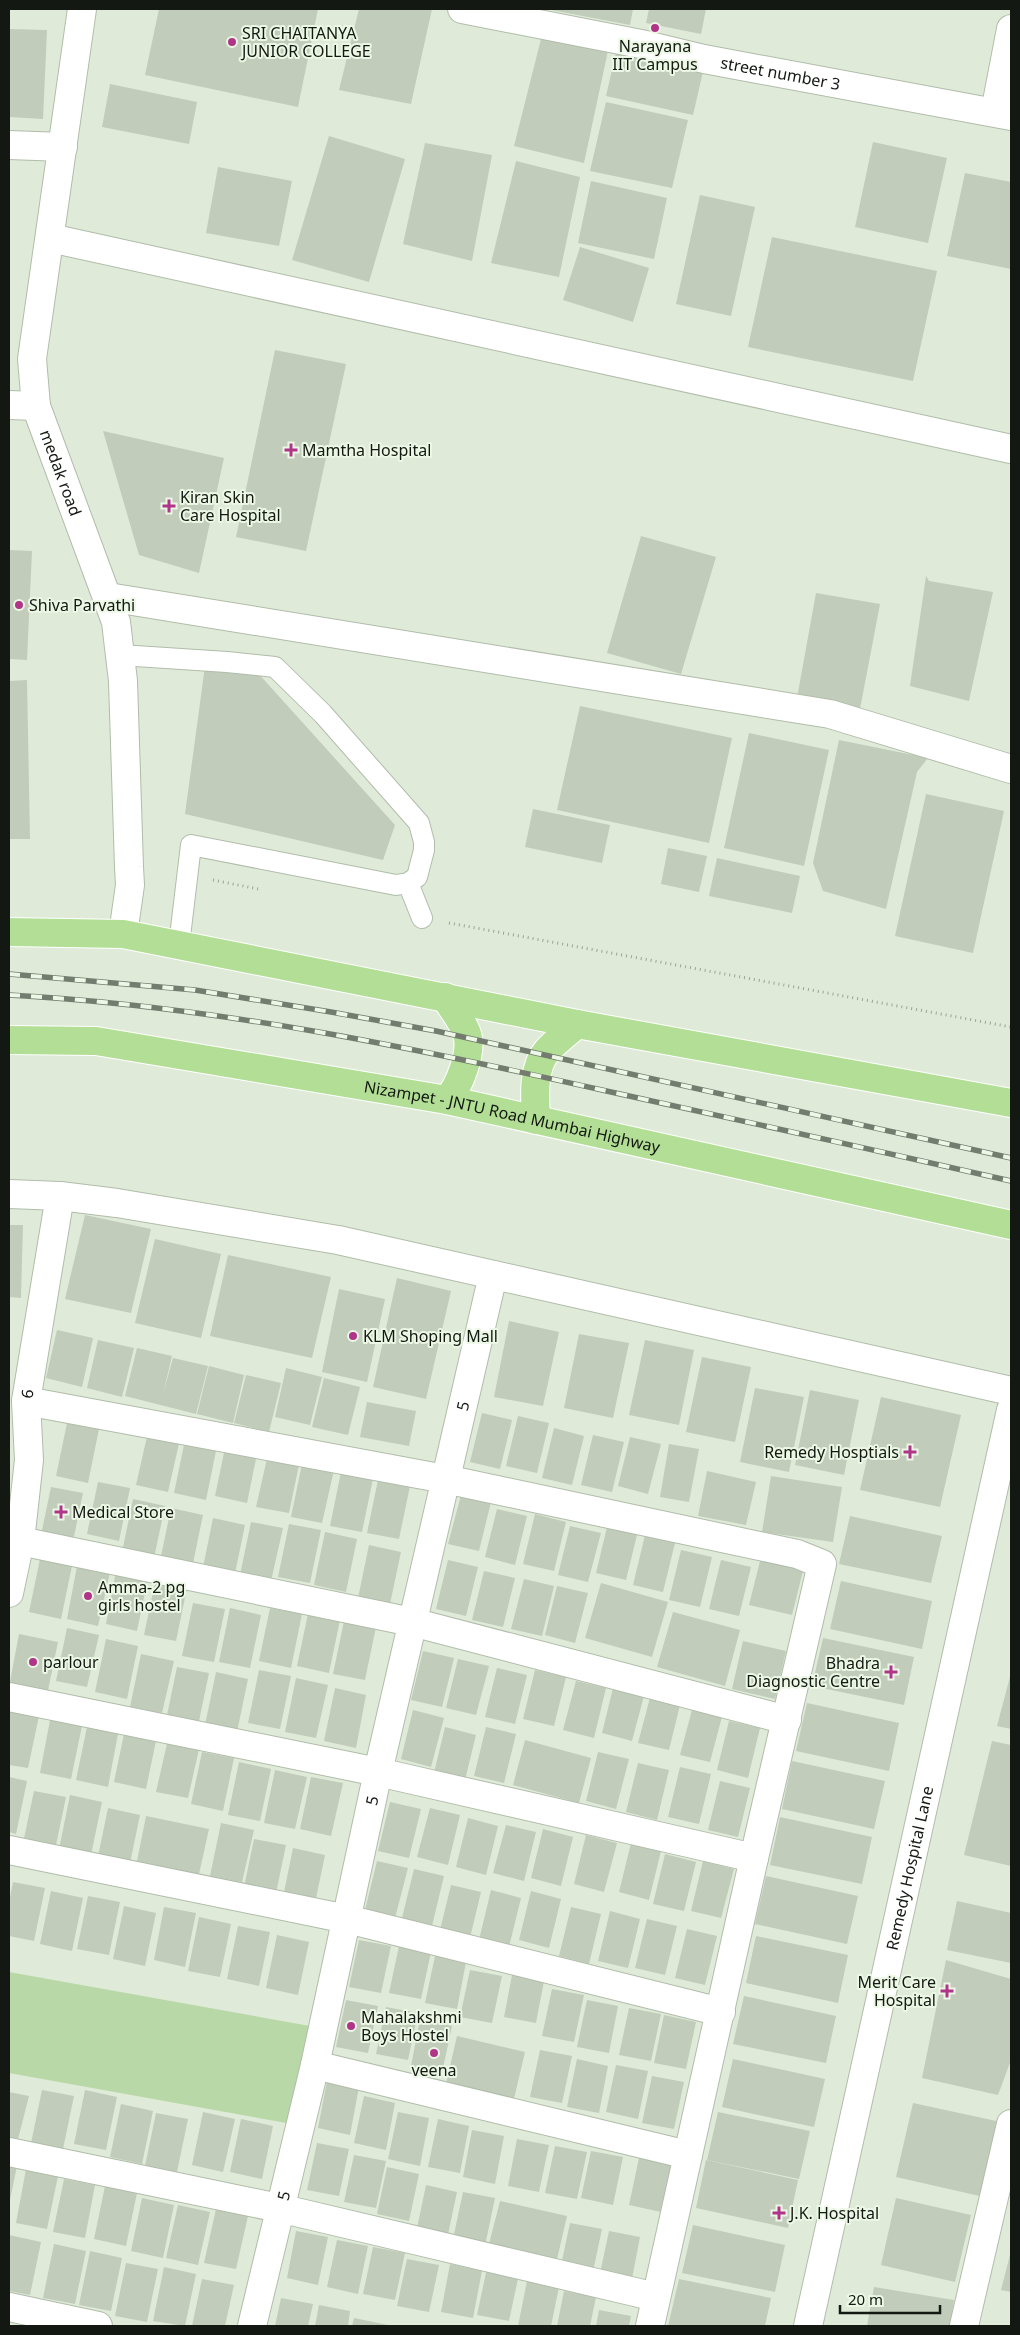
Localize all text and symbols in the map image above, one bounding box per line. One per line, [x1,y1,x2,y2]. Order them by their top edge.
place label: SRI CHAITANYA JUNIOR COLLEGE [240,22,371,62]
marker: Narayana IIT Campus [649,22,661,34]
place label: Narayana IIT Campus [612,35,698,75]
marker: SRI CHAITANYA JUNIOR COLLEGE [226,36,238,48]
street label: street number 3 [719,51,842,95]
street label: medak road [35,427,87,519]
place label: Mamtha Hospital [302,439,431,461]
marker: Mamtha Hospital [284,443,298,457]
place label: Kiran Skin Care Hospital [180,486,281,526]
marker: Kiran Skin Care Hospital [162,499,176,513]
place label: Shiva Parvathi [29,594,135,616]
marker: Shiva Parvathi [13,599,25,611]
street label: Nizampet - JNTU Road Mumbai Highway [362,1075,663,1158]
place label: KLM Shoping Mall [363,1325,498,1347]
marker: KLM Shoping Mall [347,1330,359,1342]
street label: 6 [16,1388,39,1400]
street label: 5 [451,1399,474,1413]
place label: Remedy Hosptials [764,1441,899,1463]
marker: Remedy Hosptials [903,1445,917,1459]
place label: Medical Store [72,1501,174,1523]
marker: Medical Store [54,1505,68,1519]
place label: Amma-2 pg girls hostel [98,1576,185,1616]
marker: Amma-2 pg girls hostel [82,1590,94,1602]
place label: parlour [43,1651,99,1673]
place label: Bhadra Diagnostic Centre [746,1652,880,1692]
marker: parlour [27,1656,39,1668]
marker: Bhadra Diagnostic Centre [884,1665,898,1679]
street label: Remedy Hospital Lane [881,1784,938,1952]
street label: 5 [360,1794,384,1807]
place label: Merit Care Hospital [857,1971,936,2011]
marker: Merit Care Hospital [940,1984,954,1998]
place label: Mahalakshmi Boys Hostel [361,2006,462,2046]
marker: Mahalakshmi Boys Hostel [345,2020,357,2032]
marker: veena [428,2047,440,2059]
place label: veena [411,2059,457,2081]
street label: 5 [272,2189,295,2203]
place label: J.K. Hospital [788,2202,879,2224]
marker: J.K. Hospital [772,2206,786,2220]
scale bar [840,2282,940,2314]
text: 20 m [848,2289,883,2309]

